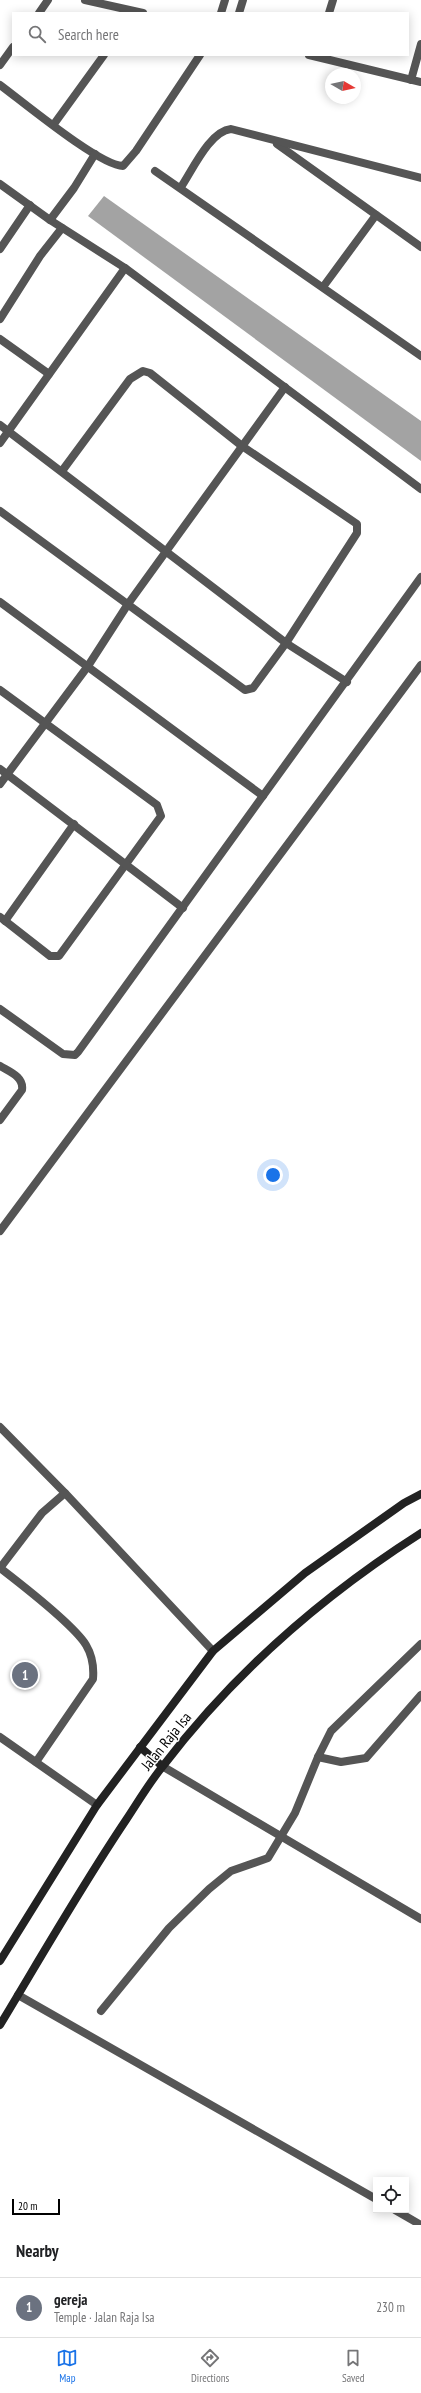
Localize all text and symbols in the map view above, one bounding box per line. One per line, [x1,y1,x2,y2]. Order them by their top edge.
search box [12,12,409,56]
icon: search [26,23,48,45]
text: Search here [58,25,119,44]
north arrow [325,68,361,104]
your location [263,1165,283,1185]
pin: 1 [12,1660,38,1690]
street label: Jalan Raja Isa [136,1708,195,1775]
map controls [373,2177,409,2213]
button: locate [373,2177,409,2213]
scale bar [12,2197,60,2216]
text: 20 m [18,2199,37,2213]
text: Nearby [16,2240,59,2262]
text: gereja [54,2290,87,2309]
text: 1 [26,2299,32,2316]
text: 230 m [376,2299,405,2316]
text: Temple · Jalan Raja Isa [54,2309,154,2326]
tab: Map [56,2347,78,2385]
tab: Directions [191,2347,229,2385]
tab: Saved [342,2347,365,2385]

